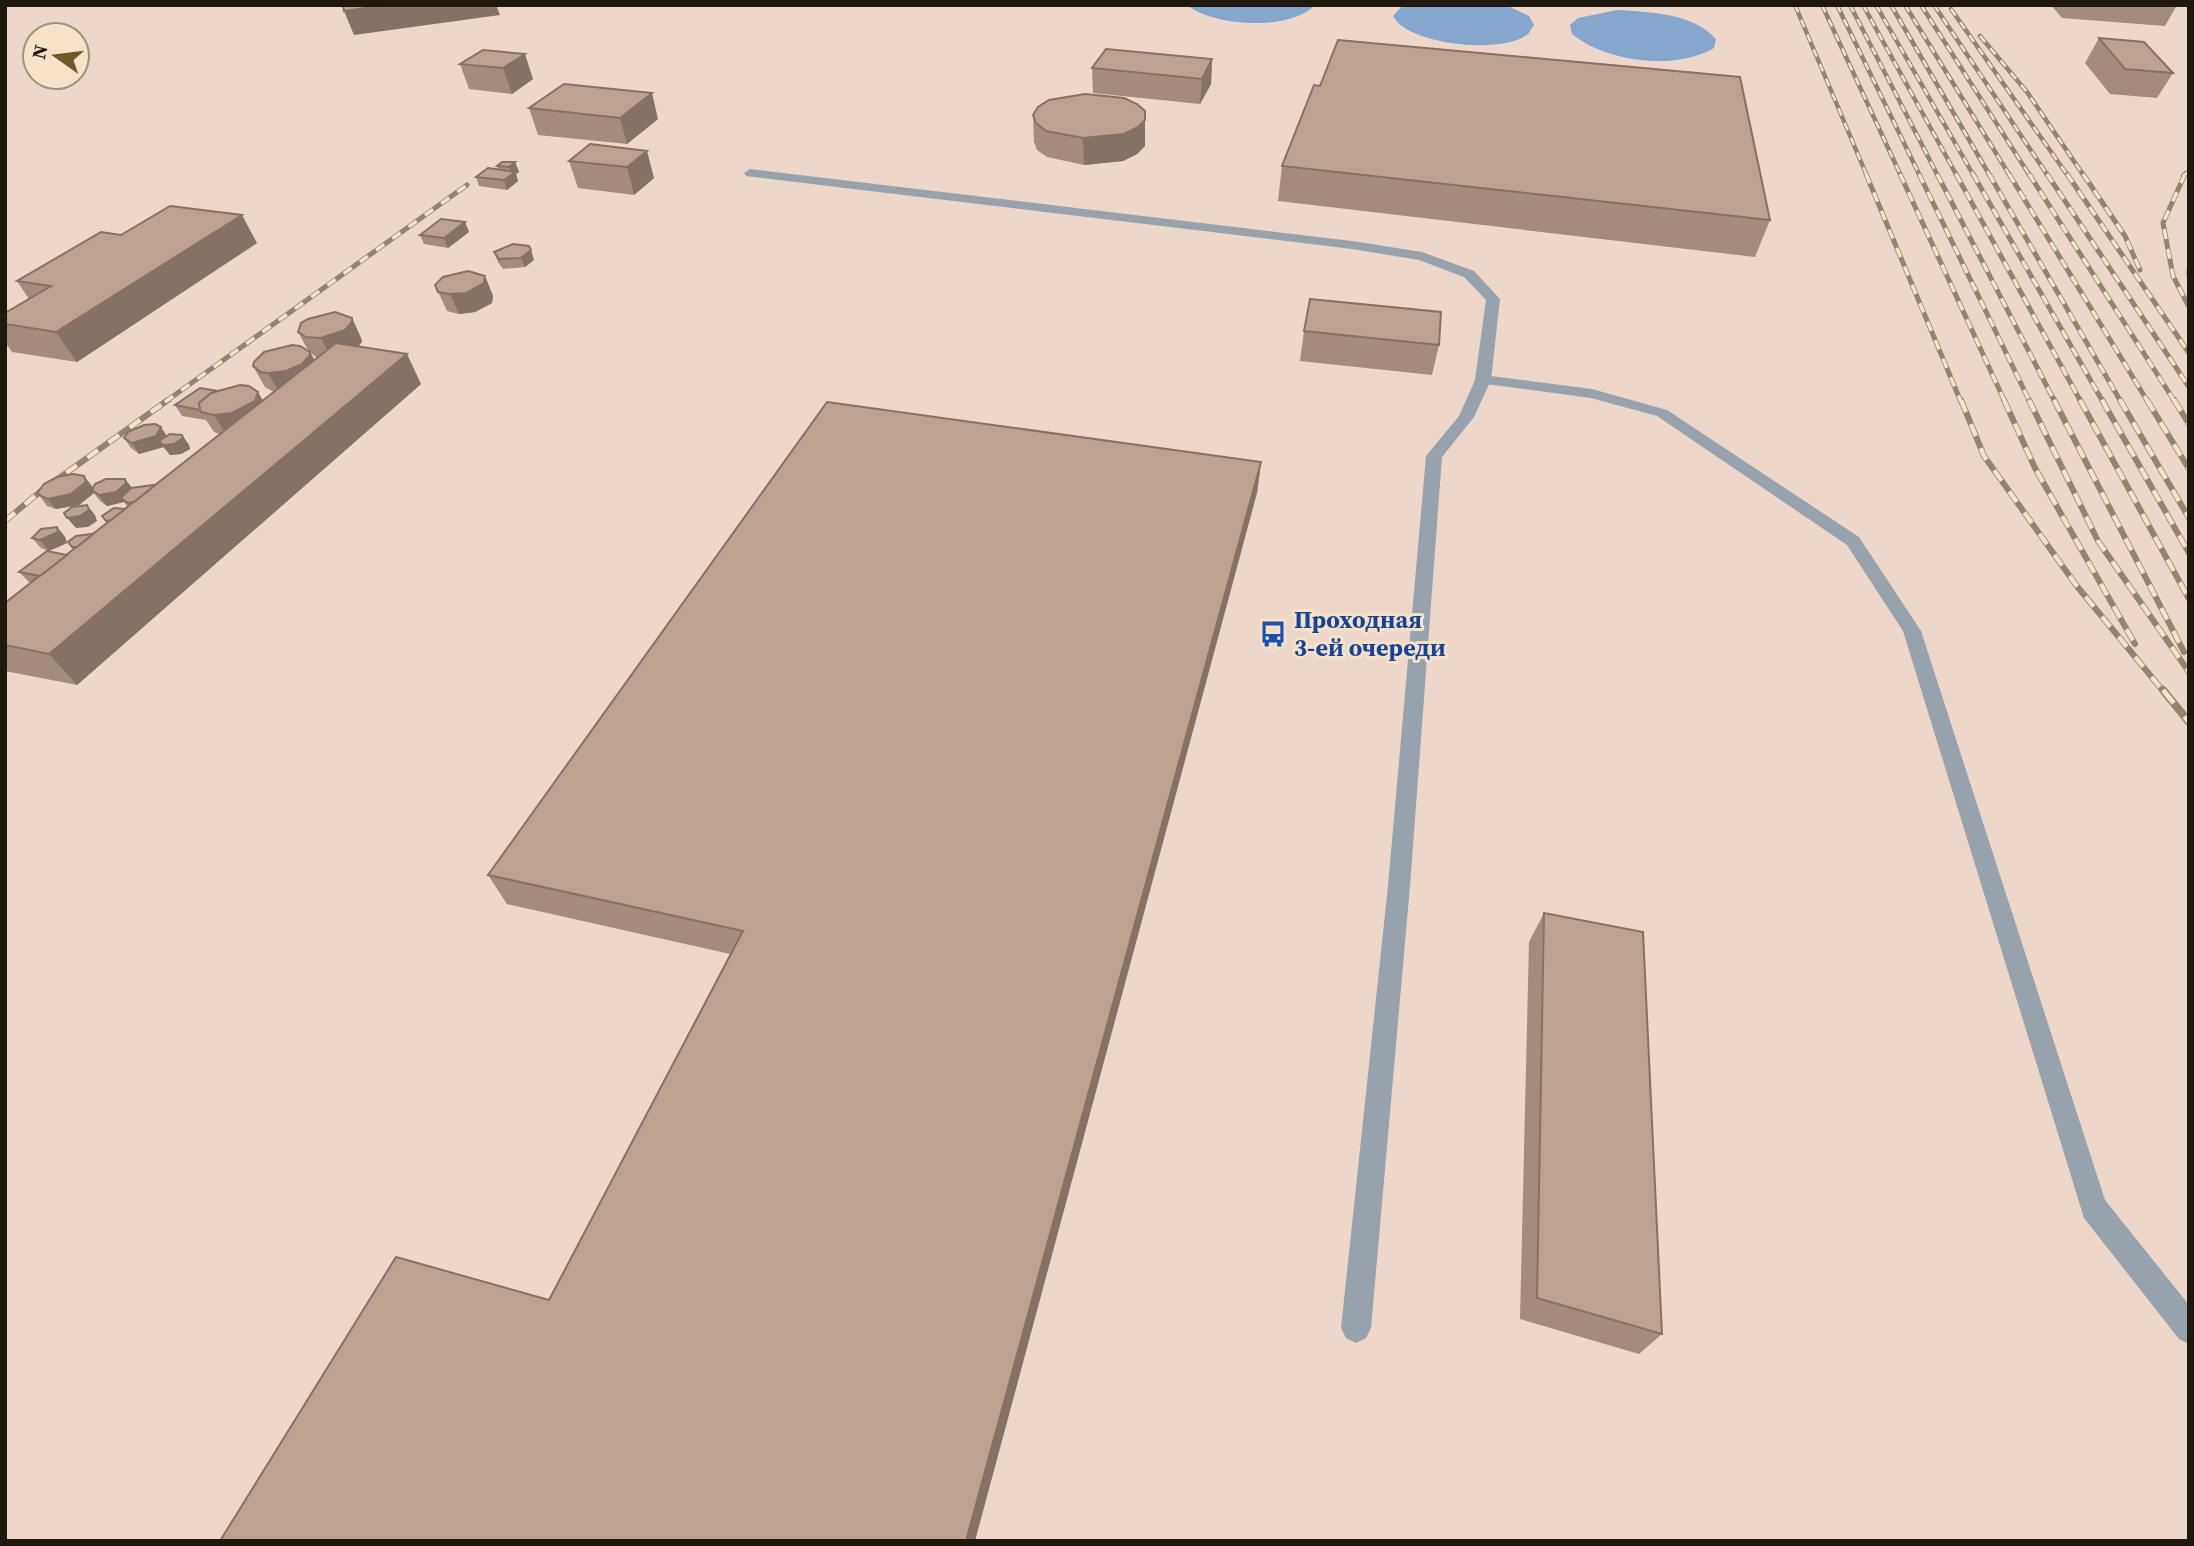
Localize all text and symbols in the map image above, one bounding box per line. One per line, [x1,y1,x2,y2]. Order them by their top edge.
north arrow [21,21,91,91]
text: N [25,42,54,62]
place label: Проходная 3-ей очереди [1294,603,1446,664]
bus stop icon: Проходная 3-ей очереди [1258,619,1288,649]

